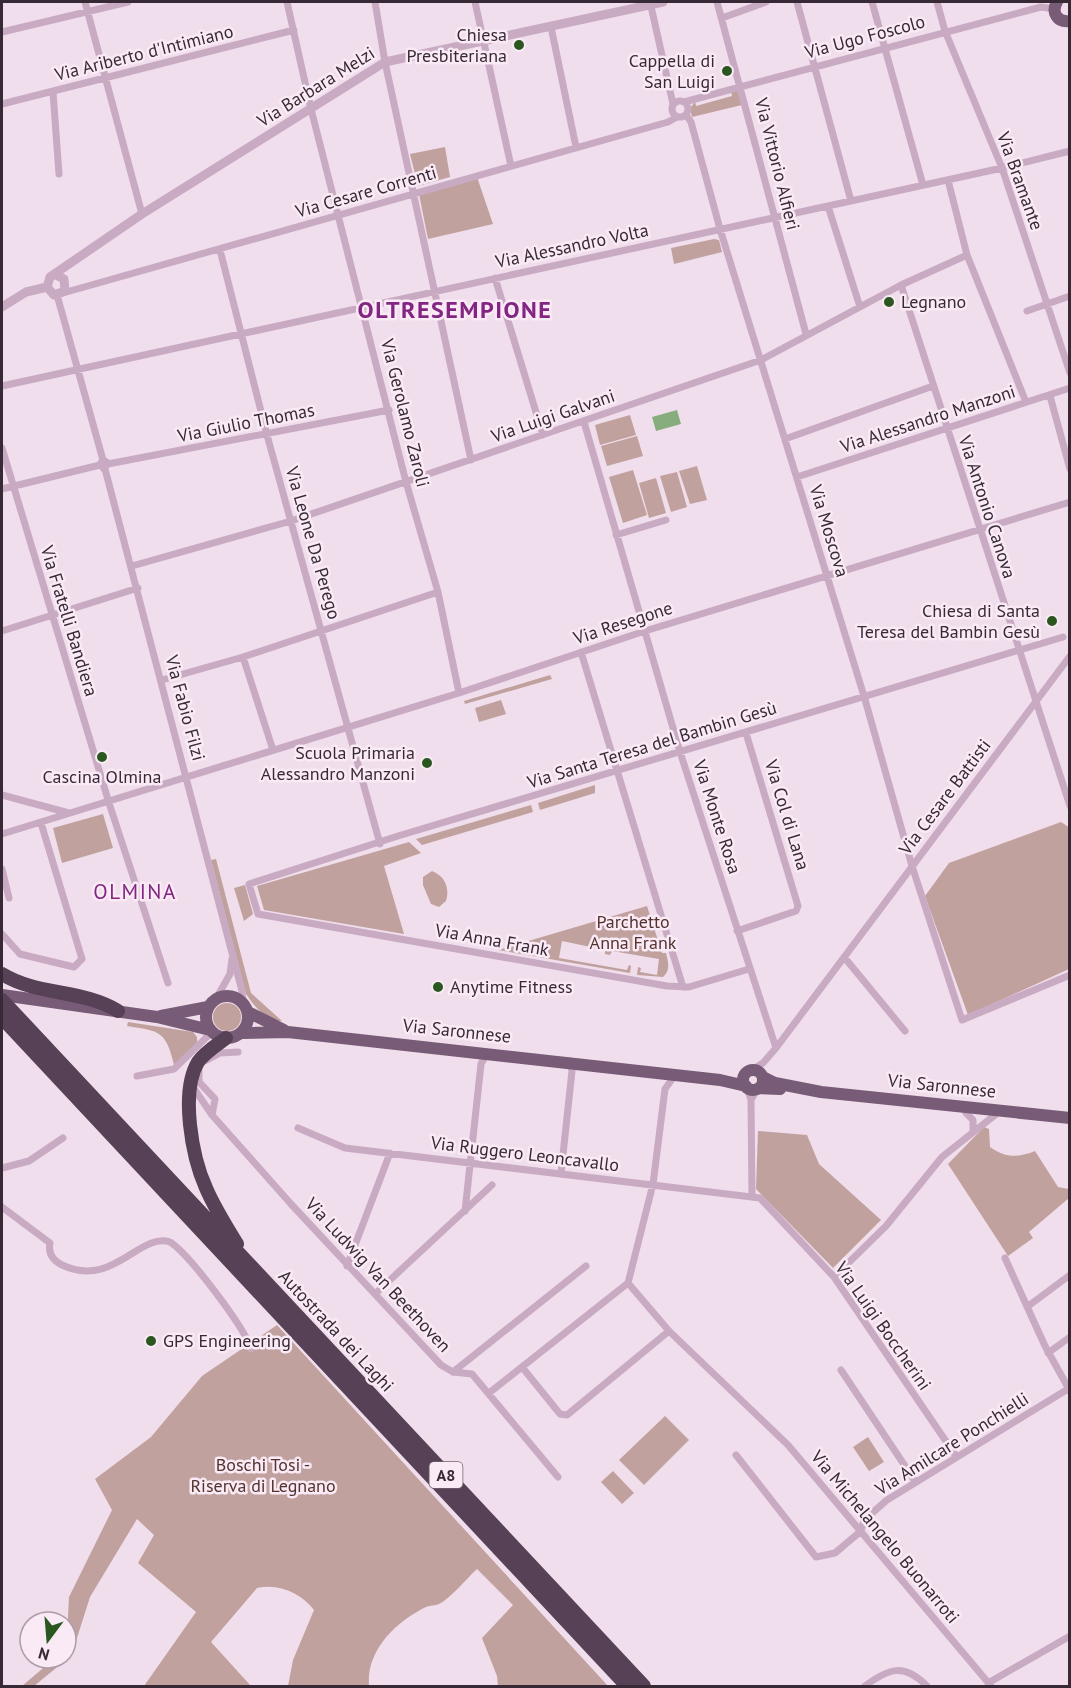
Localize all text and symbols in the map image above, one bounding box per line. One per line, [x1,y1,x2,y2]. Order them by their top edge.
street label: Via Ugo Foscolo [801,9,927,64]
street label: Via Ariberto d'Intimiano [51,19,235,86]
place label: Chiesa Presbiteriana [406,23,507,67]
marker: Chiesa Presbiteriana [512,38,526,52]
street label: Via Barbara Melzi [252,41,379,132]
place label: Cappella di San Luigi [629,49,715,93]
marker: Cappella di San Luigi [720,64,734,78]
street label: Via Vittorio Alfieri [750,94,805,232]
street label: Via Bramante [992,128,1049,233]
street label: Via Cesare Correnti [292,160,439,223]
street label: Via Alessandro Volta [492,218,651,273]
place label: Legnano [901,290,966,313]
district label: OLTRESEMPIONE [358,294,552,325]
marker: Legnano [882,295,896,309]
street label: Via Gerolamo Zaroli [376,335,435,489]
street label: Via Alessandro Manzoni [837,379,1018,458]
street label: Via Luigi Galvani [487,384,618,448]
street label: Via Giulio Thomas [175,398,316,447]
street label: Via Antonio Canova [953,431,1021,581]
street label: Via Leone Da Perego [280,463,346,622]
street label: Via Moscova [804,481,854,580]
street label: Via Fratelli Bandiera [35,542,103,699]
street label: Via Resegone [570,596,675,650]
place label: Chiesa di Santa Teresa del Bambin Gesù [857,599,1040,643]
marker: Chiesa di Santa Teresa del Bambin Gesù [1045,614,1059,628]
street label: Via Fabio Filzi [160,652,211,763]
street label: Via Santa Teresa del Bambin Gesù [524,696,779,794]
street label: Via Cesare Battisti [893,734,996,860]
place label: Scuola Primaria Alessandro Manzoni [261,741,415,785]
marker: Cascina Olmina [95,750,109,764]
marker: Scuola Primaria Alessandro Manzoni [420,756,434,770]
street label: Via Monte Rosa [688,756,747,877]
street label: Via Col di Lana [760,756,815,873]
place label: Cascina Olmina [43,765,161,788]
district label: OLMINA [93,878,177,905]
park label: Parchetto Anna Frank [590,910,677,954]
street label: Via Anna Frank [432,918,551,961]
place label: Anytime Fitness [450,975,573,998]
marker: Anytime Fitness [431,980,445,994]
street label: Via Saronnese [401,1013,512,1048]
street label: Via Saronnese [886,1068,997,1103]
street label: Via Ruggero Leoncavallo [429,1130,621,1176]
street label: Via Ludwig Van Beethoven [300,1192,456,1357]
street label: Via Luigi Boccherini [830,1256,936,1395]
street label: Autostrada dei Laghi [274,1265,399,1397]
place label: GPS Engineering [163,1329,291,1352]
marker: GPS Engineering [144,1334,158,1348]
street label: Via Amilcare Ponchielli [870,1387,1033,1501]
street label: Via Michelangelo Buonarroti [806,1445,965,1628]
park label: Boschi Tosi - Riserva di Legnano [190,1453,336,1497]
road number: A8 [430,1462,462,1488]
north arrow [18,1610,78,1670]
text: N [36,1643,52,1665]

